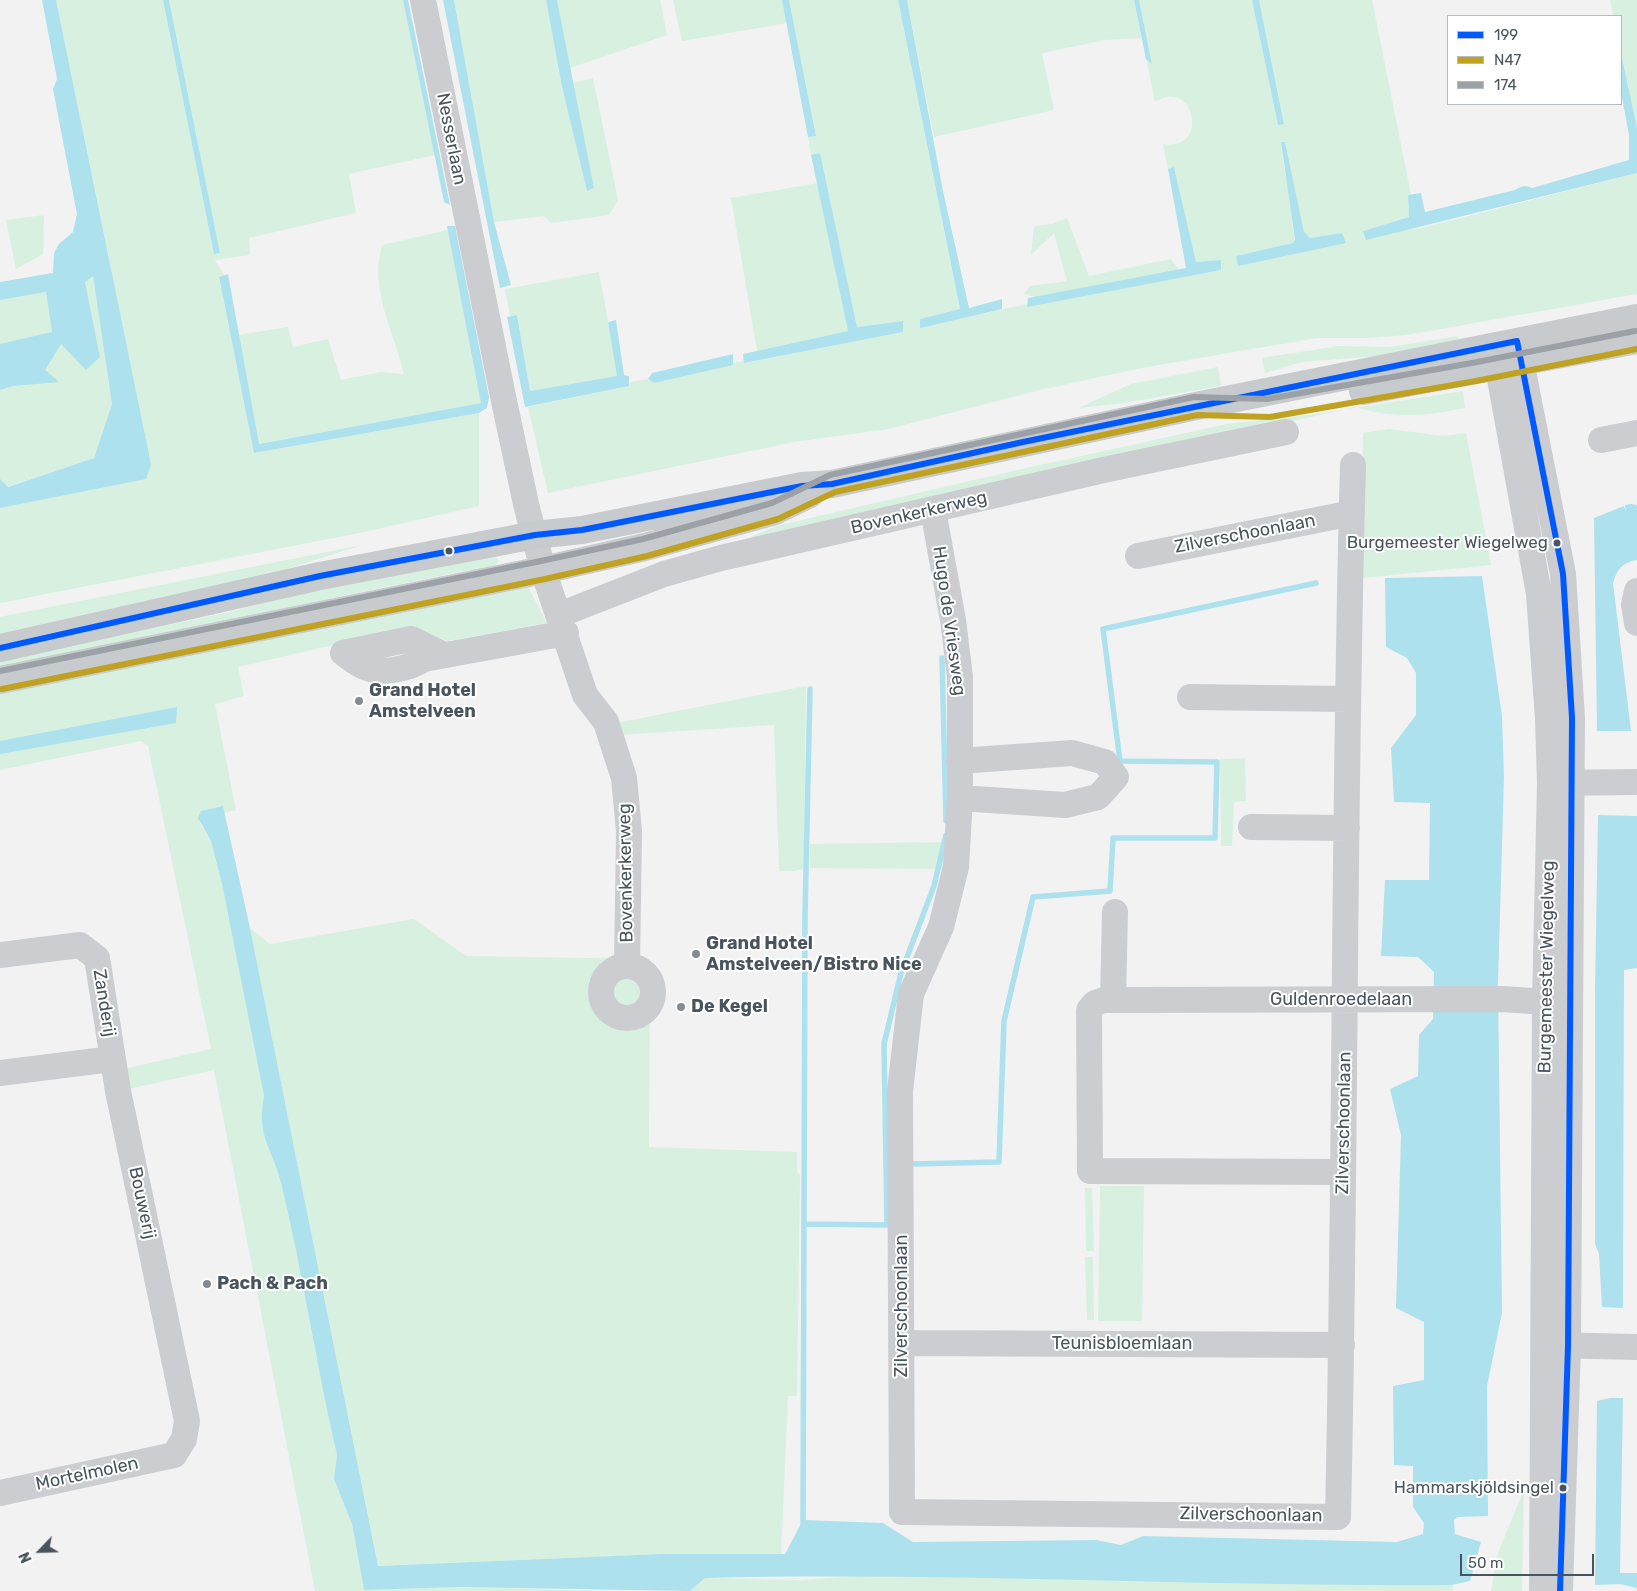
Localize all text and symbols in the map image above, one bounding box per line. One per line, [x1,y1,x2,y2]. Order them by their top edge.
legend [1447,15,1622,105]
text: 199 [1494,26,1518,44]
text: N47 [1494,51,1521,69]
text: 174 [1494,76,1517,94]
street label: Nesserlaan [432,91,470,187]
street label: Bovenkerkerweg [849,487,989,539]
street label: Zilverschoonlaan [1173,510,1317,558]
place label: Burgemeester Wiegelweg [1347,533,1548,553]
marker: Burgemeester Wiegelweg [1552,538,1562,548]
street label: Hugo de Vriesweg [928,545,970,697]
unlabelled marker [444,546,454,556]
place label: Grand Hotel Amstelveen [369,680,476,722]
marker: Grand Hotel Amstelveen [353,695,365,707]
street label: Bovenkerkerweg [614,803,638,943]
street label: Burgemeester Wiegelweg [1534,860,1560,1074]
place label: Grand Hotel Amstelveen/Bistro Nice [706,933,922,976]
marker: Grand Hotel Amstelveen/Bistro Nice [690,948,702,960]
street label: Zanderij [88,968,120,1038]
street label: Guldenroedelaan [1270,989,1412,1011]
place label: De Kegel [691,996,768,1018]
marker: De Kegel [675,1001,687,1013]
street label: Zilverschoonlaan [1332,1051,1356,1195]
street label: Bouwerij [124,1165,160,1241]
street label: Zilverschoonlaan [891,1235,913,1377]
place label: Pach & Pach [217,1273,328,1295]
marker: Pach & Pach [201,1278,213,1290]
street label: Teunisbloemlaan [1052,1333,1192,1355]
street label: Mortelmolen [34,1453,140,1495]
place label: Hammarskjöldsingel [1394,1478,1554,1498]
marker: Hammarskjöldsingel [1558,1483,1568,1493]
street label: Zilverschoonlaan [1179,1503,1323,1527]
north arrow [15,1526,65,1576]
scale bar [1462,1544,1596,1576]
text: N [16,1549,36,1565]
text: 50 m [1468,1554,1503,1572]

